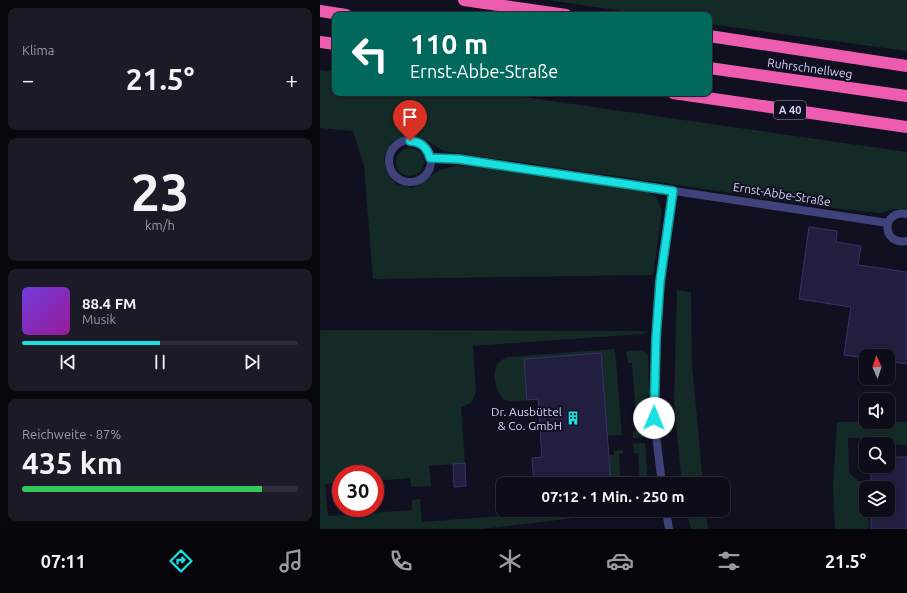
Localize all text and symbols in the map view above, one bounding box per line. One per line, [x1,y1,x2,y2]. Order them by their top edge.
icon: left [344,28,396,80]
text: 110 m [410,28,488,59]
text: Klima [22,43,54,57]
street label: Ruhrschnellweg [767,56,853,80]
text: Ernst-Abbe-Straße [410,61,558,81]
text: 21.5° [126,62,194,96]
text: − [22,67,34,92]
text: + [286,67,298,92]
pin [393,100,427,141]
road number: A 40 [774,101,806,119]
icon: arrive [399,106,421,128]
text: 23 [131,163,189,221]
street label: Ernst-Abbe-Straße [732,180,832,208]
text: km/h [145,218,175,232]
text: 88.4 FM [82,295,136,312]
text: Musik [82,312,116,326]
north arrow [859,349,895,385]
map controls [859,349,895,517]
icon: previous [57,351,79,373]
icon: pause [149,351,171,373]
icon: next [241,351,263,373]
button: sound [859,393,895,429]
position arrow [633,397,675,439]
place label: Dr. Ausbüttel & Co. GmbH [491,405,562,432]
building icon: Dr. Ausbüttel & Co. GmbH [565,410,581,426]
text: Reichweite · 87% [22,427,121,441]
button: search [859,437,895,473]
text: 435 km [22,446,123,480]
speed limit sign: 30 [332,465,384,517]
button: layers [859,481,895,517]
text: 07:12 · 1 Min. · 250 m [542,488,685,505]
icon: directions [167,547,195,575]
icon: music [277,547,305,575]
icon: phone [387,547,415,575]
icon: climate [496,547,524,575]
icon: car [606,547,634,575]
icon: filters [715,547,743,575]
text: 07:11 [41,551,86,571]
text: 21.5° [825,551,866,571]

